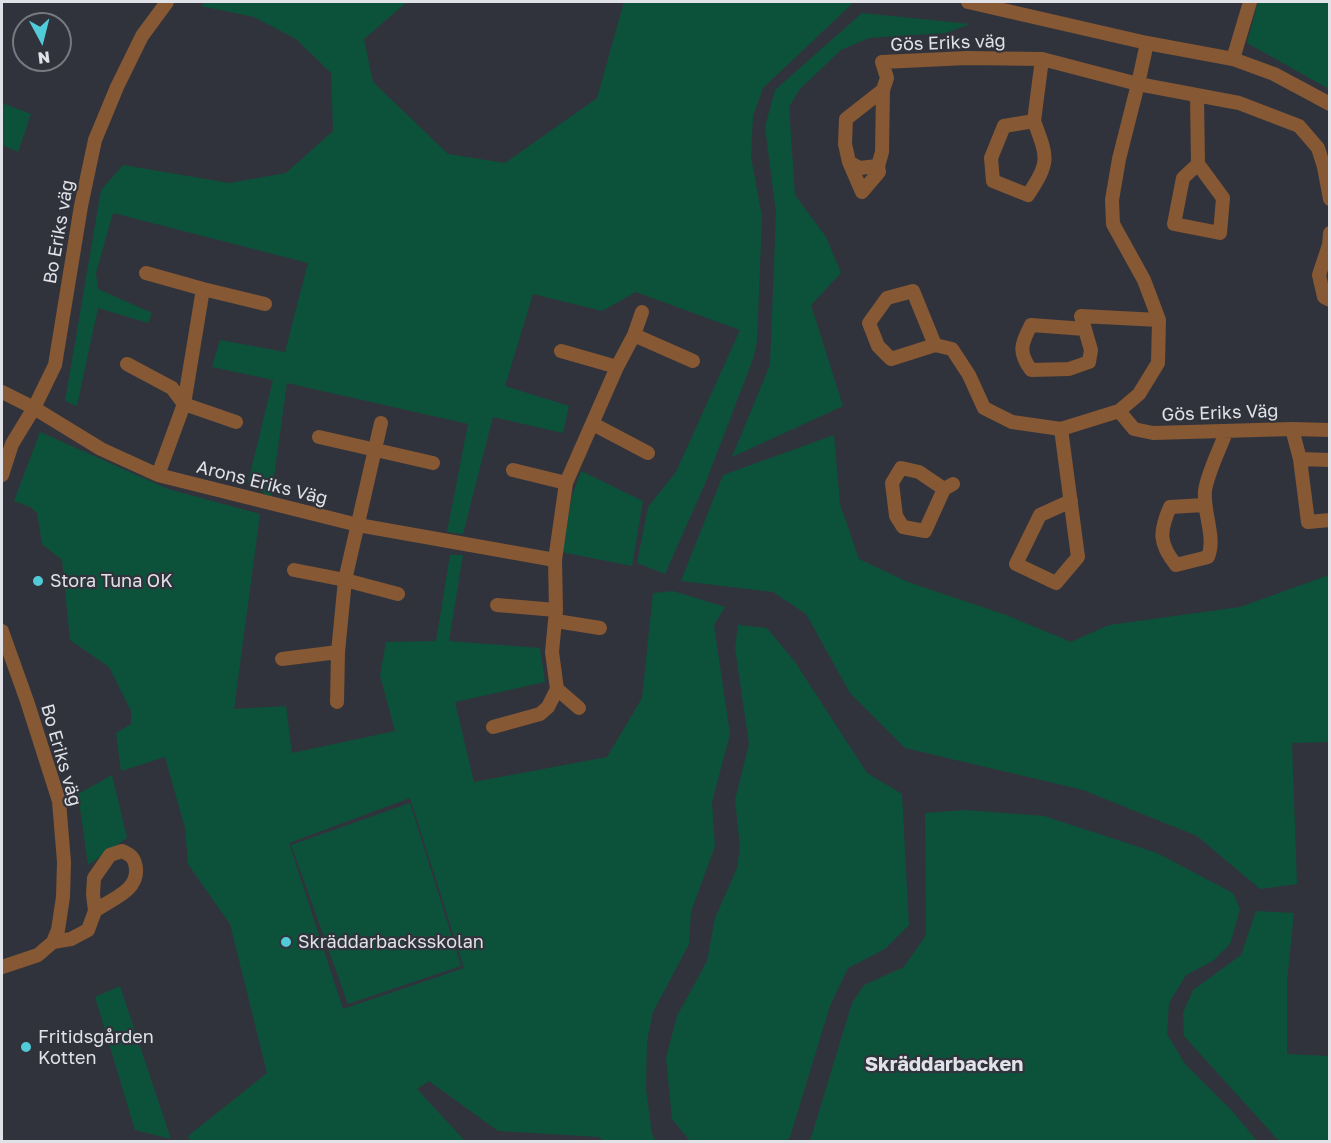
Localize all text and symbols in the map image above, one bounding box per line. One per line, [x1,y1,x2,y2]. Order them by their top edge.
north arrow [12,12,72,72]
street label: Gös Eriks väg [890,30,1006,56]
text: N [37,47,51,69]
street label: Bo Eriks väg [39,178,79,286]
street label: Gös Eriks Väg [1161,400,1279,426]
street label: Arons Eriks Väg [194,456,330,510]
place label: Stora Tuna OK [50,570,173,592]
marker: Stora Tuna OK [31,574,45,588]
street label: Bo Eriks väg [36,701,86,809]
place label: Skräddarbacksskolan [298,931,484,953]
marker: Skräddarbacksskolan [279,935,293,949]
place label: Fritidsgården Kotten [38,1026,154,1068]
marker: Fritidsgården Kotten [19,1040,33,1054]
district label: Skräddarbacken [865,1053,1023,1077]

